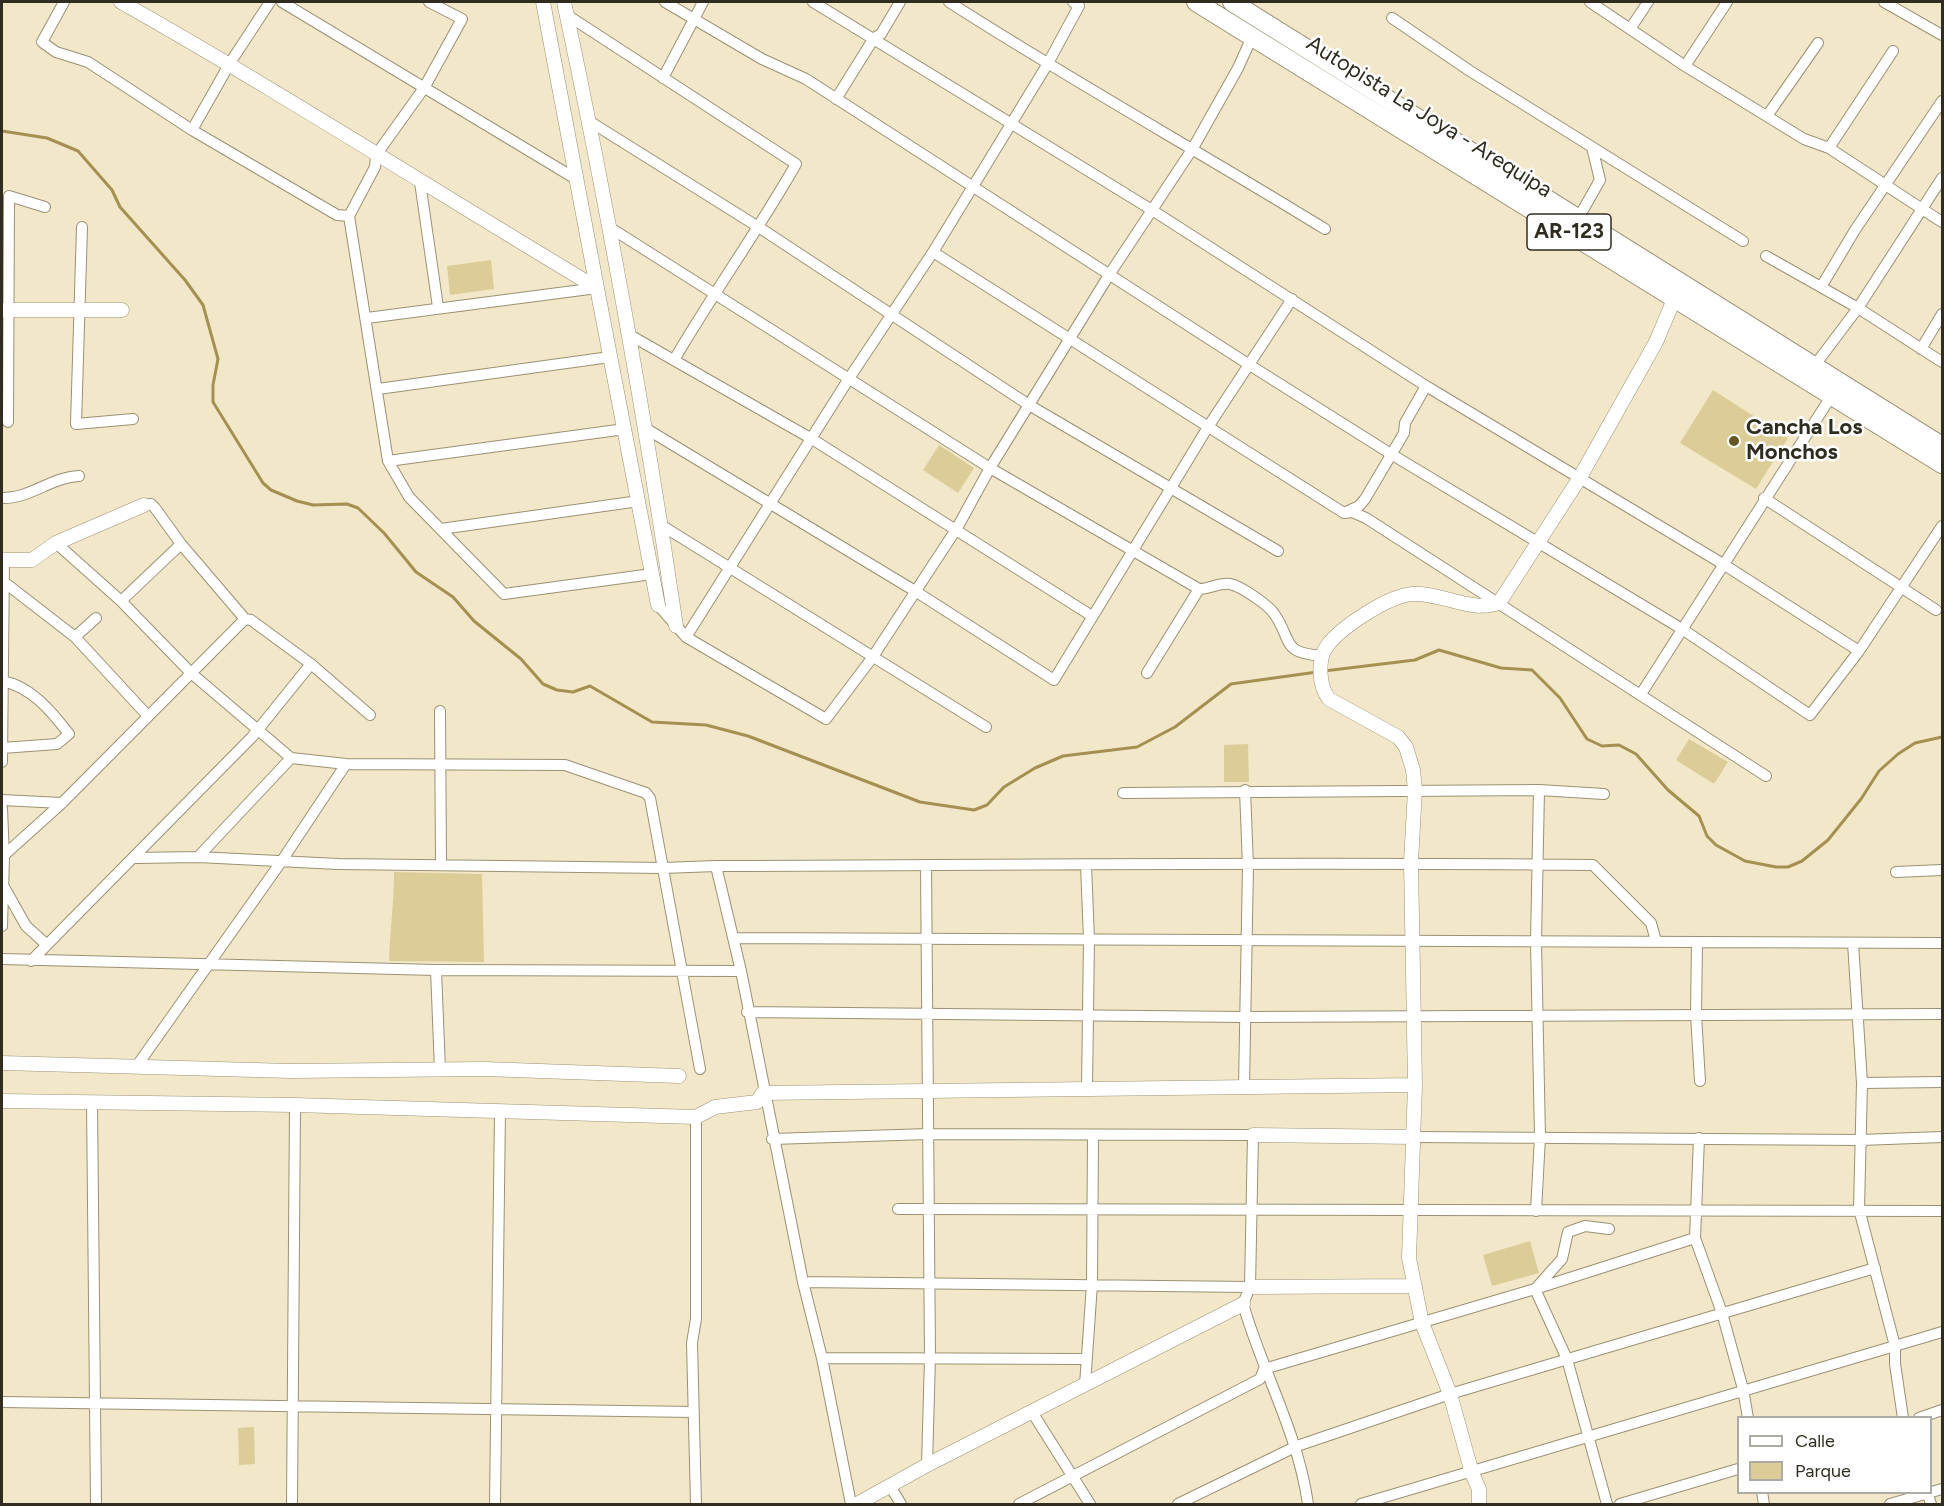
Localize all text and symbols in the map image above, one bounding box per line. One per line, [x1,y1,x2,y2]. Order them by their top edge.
street label: Autopista La Joya - Arequipa [1301,30,1557,204]
road number: AR-123 [1527,214,1611,250]
place label: Cancha Los Monchos [1746,415,1863,466]
marker: Cancha Los Monchos [1727,434,1741,448]
legend [1737,1416,1932,1494]
text: Calle [1795,1430,1835,1452]
text: Parque [1795,1460,1851,1482]

